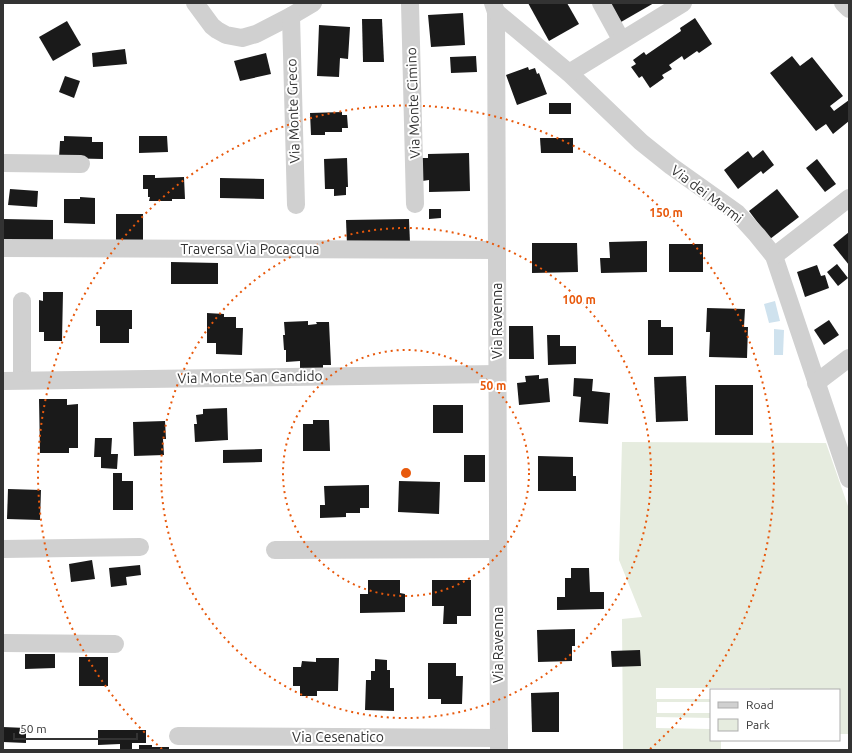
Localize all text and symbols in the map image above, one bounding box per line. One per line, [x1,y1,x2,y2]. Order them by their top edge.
street label: Via Monte Cimino [403,47,423,159]
street label: Via Monte Greco [283,58,303,164]
street label: Via dei Marmi [668,162,746,226]
text: 150 m [649,206,683,219]
street label: Traversa Via Pocacqua [180,241,320,257]
street label: Via Ravenna [489,283,505,359]
text: 100 m [562,293,596,306]
street label: Via Monte San Candido [177,368,323,386]
text: 50 m [480,379,506,392]
centre of rings [399,466,413,480]
street label: Via Ravenna [490,607,506,683]
legend [710,689,840,741]
text: Road [746,698,774,711]
scale bar [14,715,137,741]
text: Park [746,718,770,731]
text: 50 m [20,722,47,735]
street label: Via Cesenatico [292,729,384,745]

